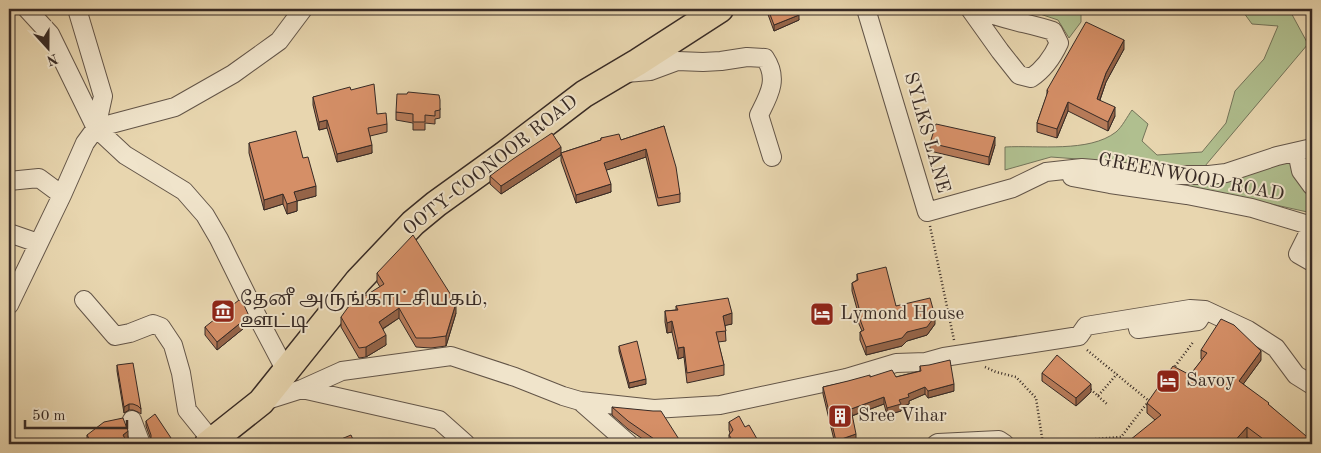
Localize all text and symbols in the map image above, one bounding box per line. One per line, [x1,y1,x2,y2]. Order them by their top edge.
north arrow [22,22,72,72]
text: N [45,51,60,68]
street label: SYLKS LANE [900,70,952,196]
street label: OOTY-COONOOR ROAD [400,92,582,240]
street label: GREENWOOD ROAD [1096,151,1286,205]
place label: தேனீ அருங்காட்சியகம், ஊட்டி [240,287,488,333]
museum icon: தேனீ அருங்காட்சியகம், ஊட்டி [210,298,236,324]
hotel icon: Lymond House [809,301,835,327]
place label: Lymond House [840,305,964,324]
hotel icon: Savoy [1155,368,1181,394]
place label: Savoy [1186,372,1235,391]
scale bar [25,398,128,430]
building icon: Sree Vihar [827,403,853,429]
place label: Sree Vihar [858,407,947,426]
text: 50 m [32,409,66,424]

